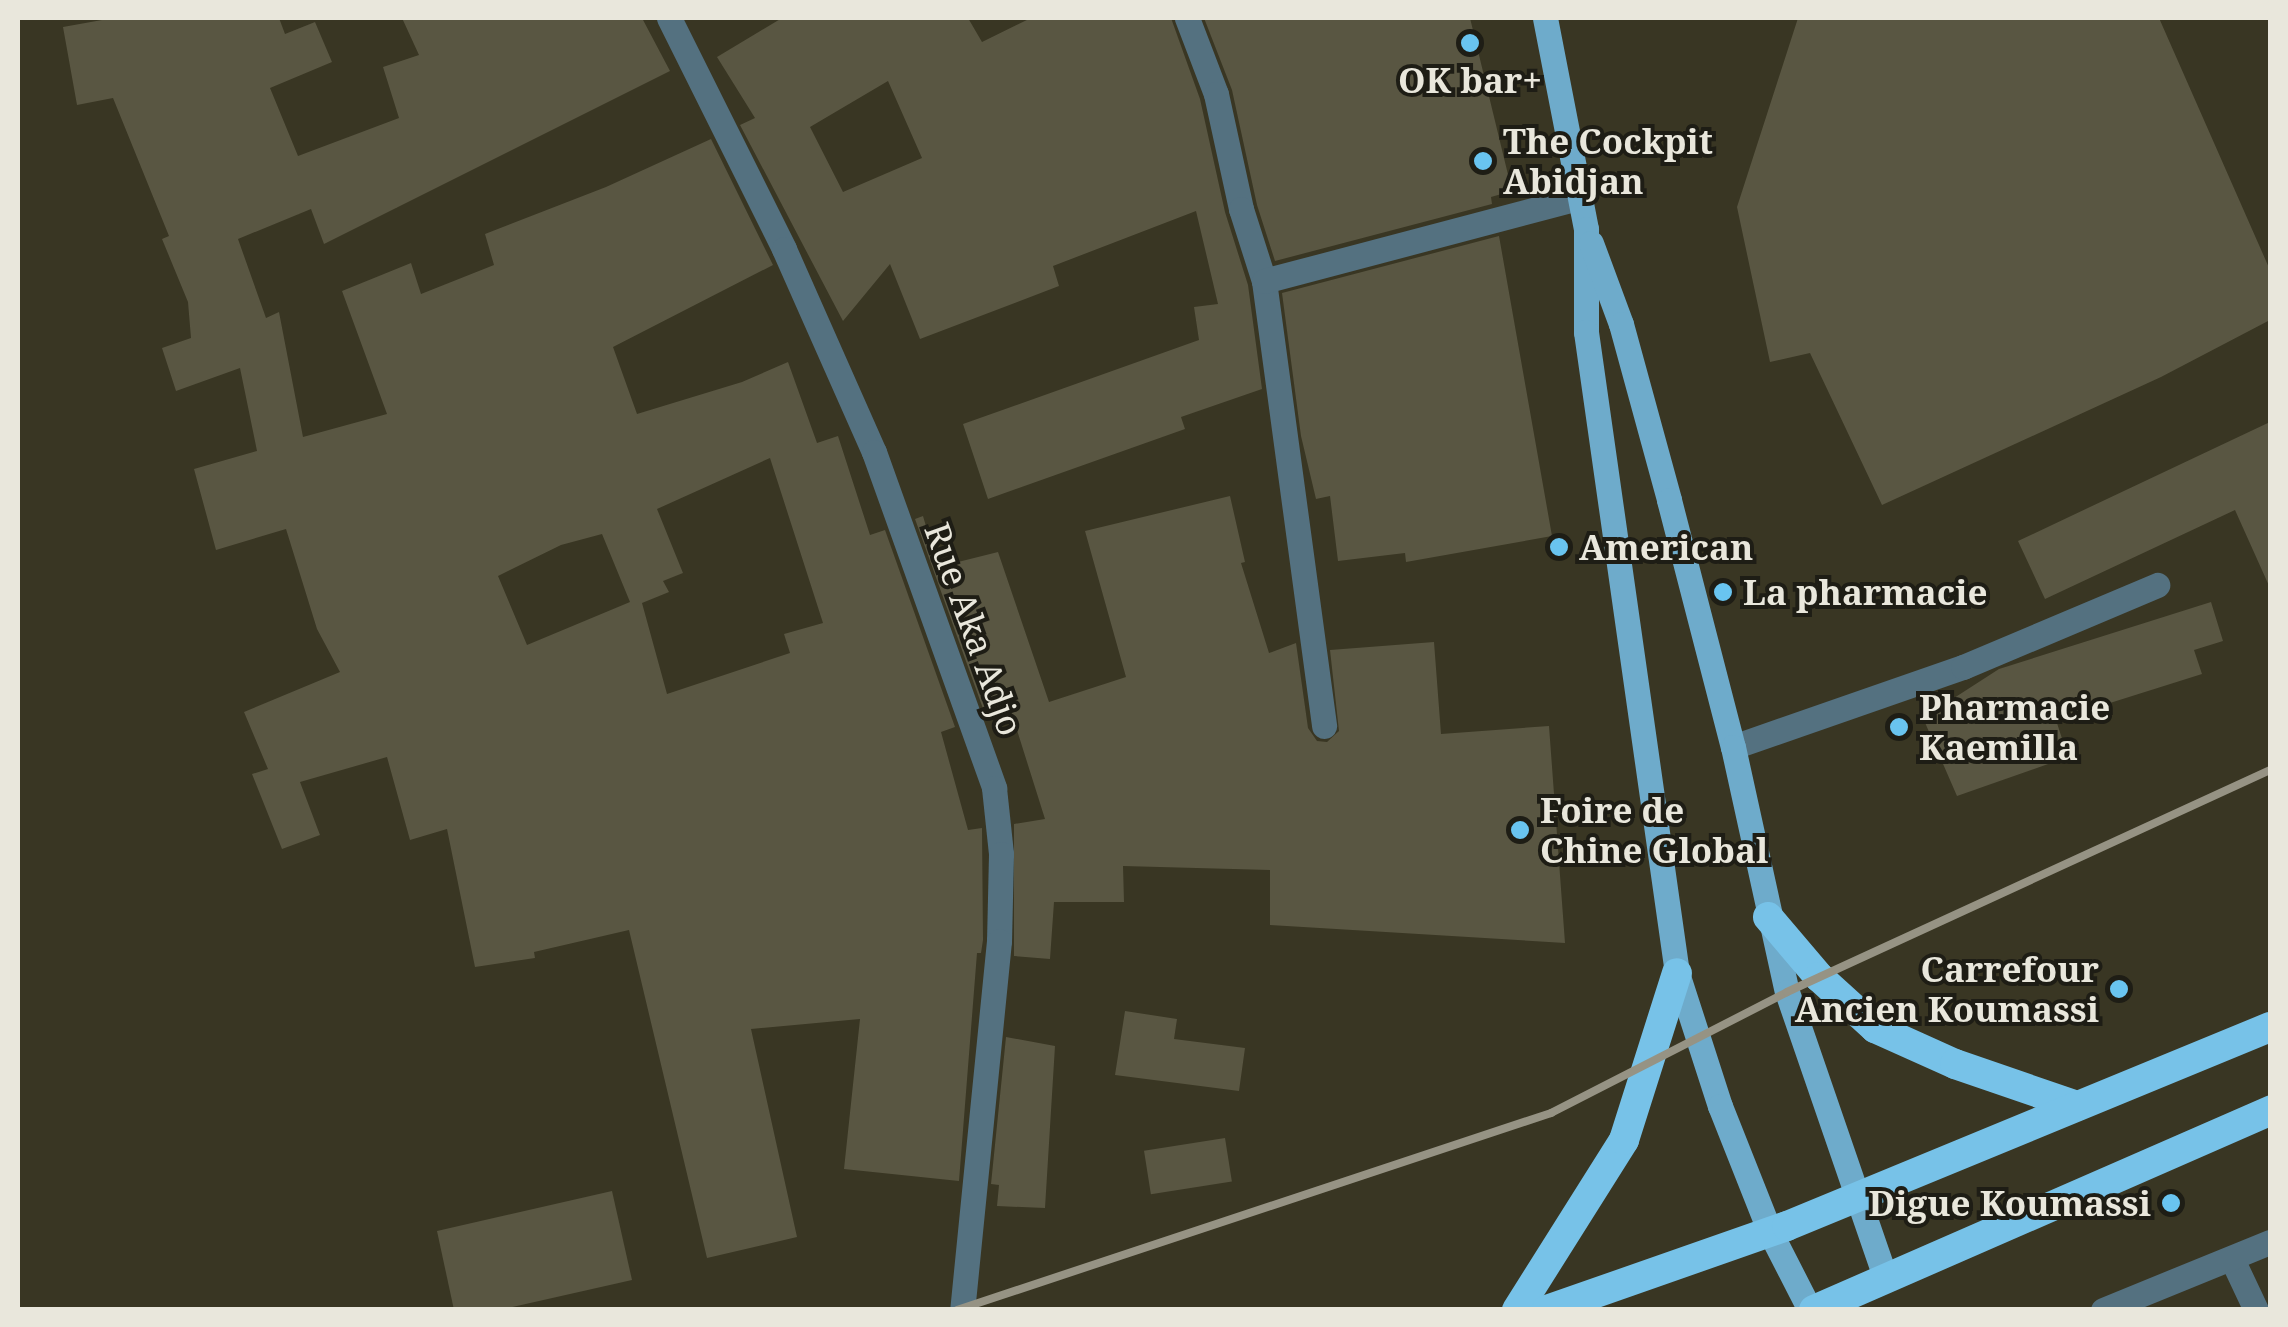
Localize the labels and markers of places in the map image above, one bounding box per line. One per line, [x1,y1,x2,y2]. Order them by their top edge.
marker: OK bar+ [1459,32,1481,54]
place label: OK bar+ [1398,59,1542,101]
place label: The Cockpit Abidjan [1503,120,1713,202]
marker: The Cockpit Abidjan [1472,150,1494,172]
place label: American [1579,526,1753,568]
marker: American [1548,536,1570,558]
place label: La pharmacie [1743,571,1988,613]
marker: La pharmacie [1712,581,1734,603]
place label: Pharmacie Kaemilla [1919,686,2110,768]
marker: Pharmacie Kaemilla [1888,716,1910,738]
place label: Foire de Chine Global [1540,789,1768,871]
marker: Foire de Chine Global [1509,819,1531,841]
place label: Carrefour Ancien Koumassi [1795,948,2099,1030]
marker: Carrefour Ancien Koumassi [2108,978,2130,1000]
place label: Digue Koumassi [1868,1182,2151,1224]
marker: Digue Koumassi [2160,1192,2182,1214]

